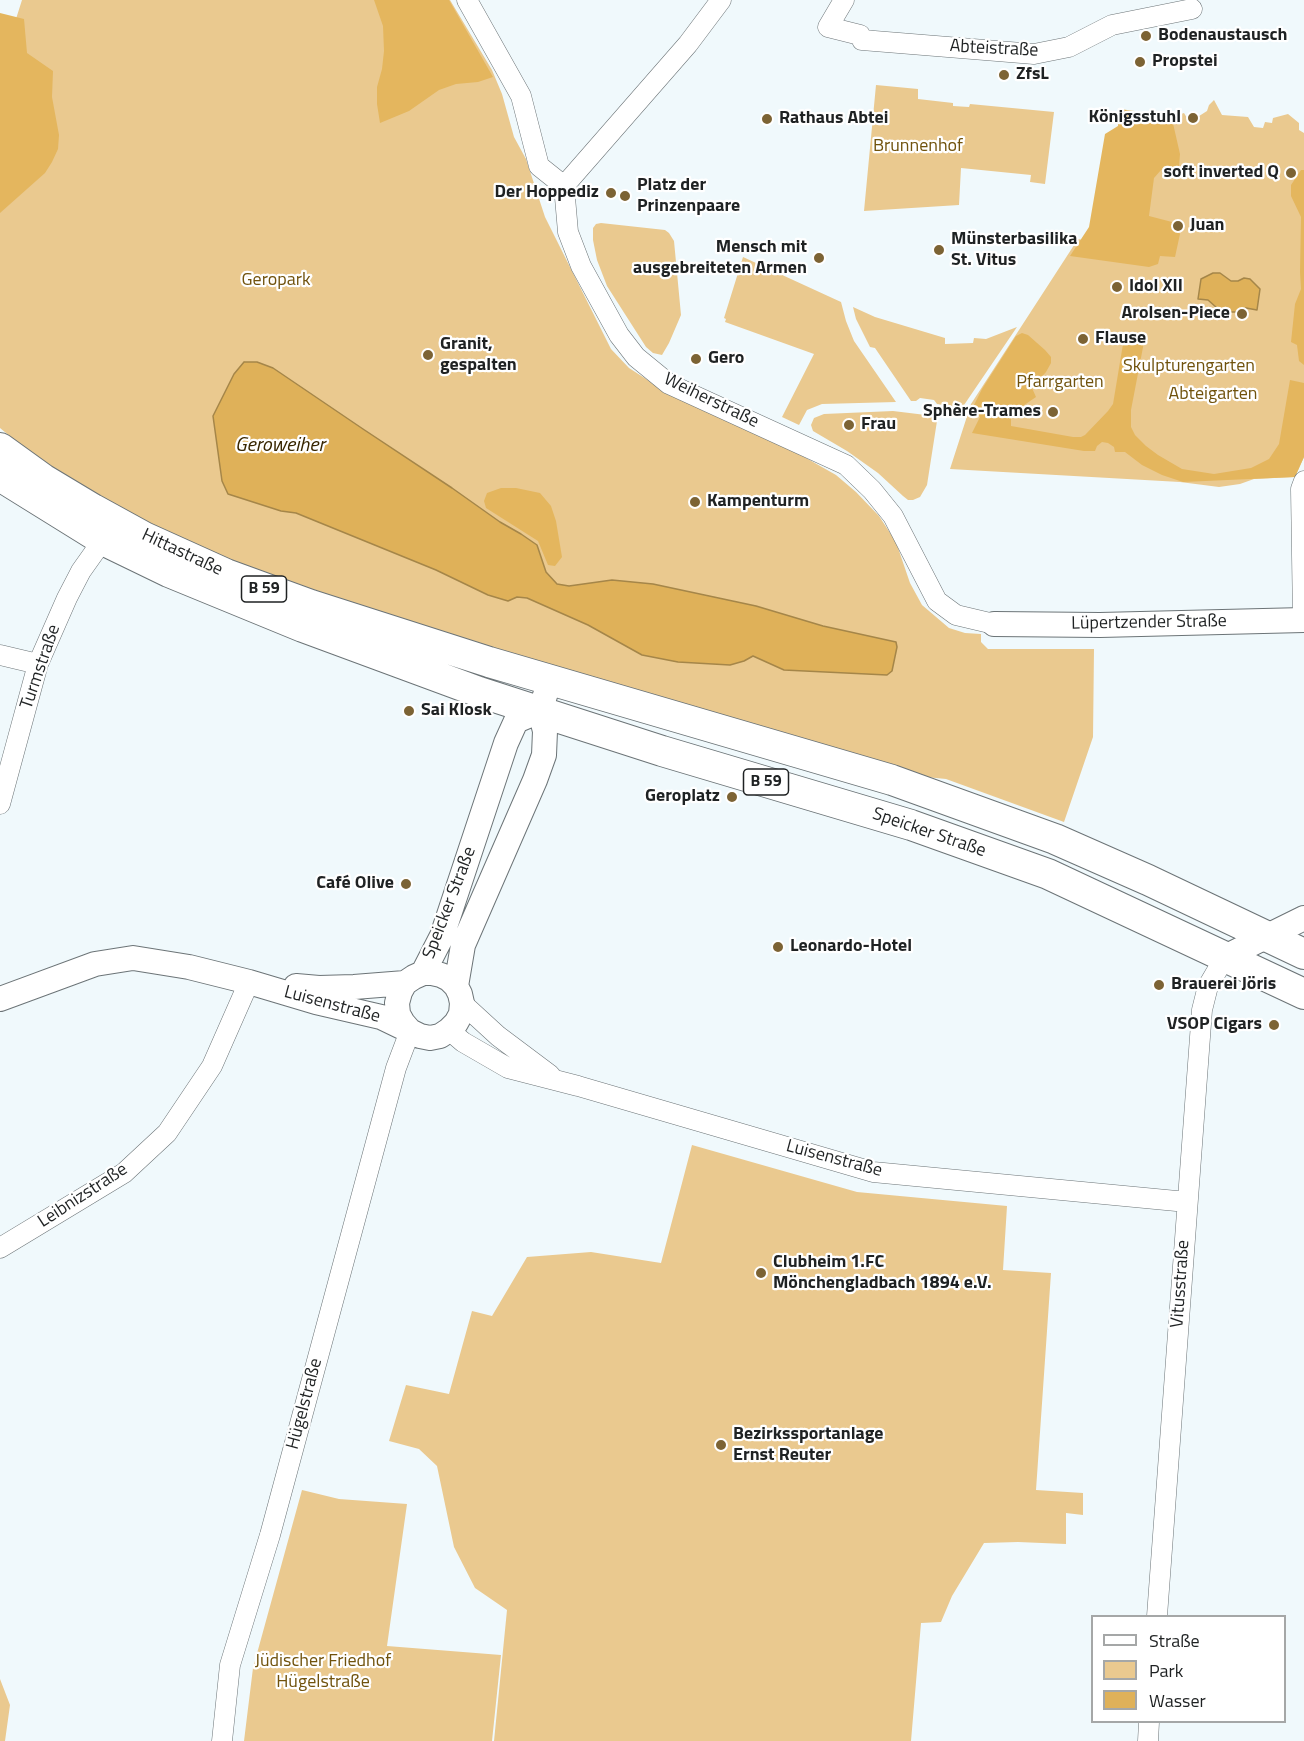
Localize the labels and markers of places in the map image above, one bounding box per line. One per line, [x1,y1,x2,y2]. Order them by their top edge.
place label: Bodenaustausch [1158,25,1287,47]
marker: Bodenaustausch [1139,29,1153,43]
place label: Propstei [1152,51,1218,73]
marker: Propstei [1133,55,1147,69]
place label: ZfsL [1016,64,1049,86]
marker: ZfsL [997,68,1011,82]
place label: Königsstuhl [1089,107,1181,129]
place label: Rathaus Abtei [779,108,888,130]
marker: Königsstuhl [1186,111,1200,125]
marker: Rathaus Abtei [760,112,774,126]
place label: soft inverted Q [1163,162,1279,184]
marker: soft inverted Q [1284,166,1298,180]
place label: Platz der Prinzenpaare [637,175,740,218]
place label: Der Hoppediz [495,182,599,204]
marker: Der Hoppediz [604,186,618,200]
marker: Platz der Prinzenpaare [618,189,632,203]
place label: Juan [1190,215,1225,237]
marker: Juan [1171,219,1185,233]
place label: Münsterbasilika St. Vitus [951,229,1077,272]
place label: Mensch mit ausgebreiteten Armen [633,237,807,280]
marker: Münsterbasilika St. Vitus [932,243,946,257]
marker: Mensch mit ausgebreiteten Armen [812,251,826,265]
place label: Idol XII [1129,276,1183,298]
marker: Idol XII [1110,280,1124,294]
place label: Arolsen-Piece [1121,303,1230,325]
marker: Arolsen-Piece [1235,307,1249,321]
place label: Flause [1095,328,1146,350]
marker: Flause [1076,332,1090,346]
place label: Granit, gespalten [440,334,517,376]
marker: Granit, gespalten [421,348,435,362]
place label: Gero [708,348,744,370]
marker: Gero [689,352,703,366]
place label: Sphère-Trames [923,401,1041,423]
marker: Sphère-Trames [1046,405,1060,419]
place label: Frau [861,414,896,436]
marker: Frau [842,418,856,432]
place label: Kampenturm [707,491,809,513]
marker: Kampenturm [688,495,702,509]
place label: Sai KIosk [421,700,492,722]
marker: Sai KIosk [402,704,416,718]
place label: Geroplatz [645,786,720,808]
marker: Geroplatz [725,790,739,804]
place label: Café Olive [316,873,394,895]
marker: Café Olive [399,877,413,891]
place label: Leonardo-Hotel [790,936,912,958]
marker: Leonardo-Hotel [771,940,785,954]
place label: Brauerei Jöris [1171,974,1276,996]
marker: Brauerei Jöris [1152,978,1166,992]
place label: VSOP Cigars [1167,1014,1262,1036]
marker: VSOP Cigars [1267,1018,1281,1032]
place label: Clubheim 1.FC Mönchengladbach 1894 e.V. [773,1252,992,1294]
marker: Clubheim 1.FC Mönchengladbach 1894 e.V. [754,1266,768,1280]
place label: Bezirkssportanlage Ernst Reuter [733,1424,884,1466]
marker: Bezirkssportanlage Ernst Reuter [714,1438,728,1452]

